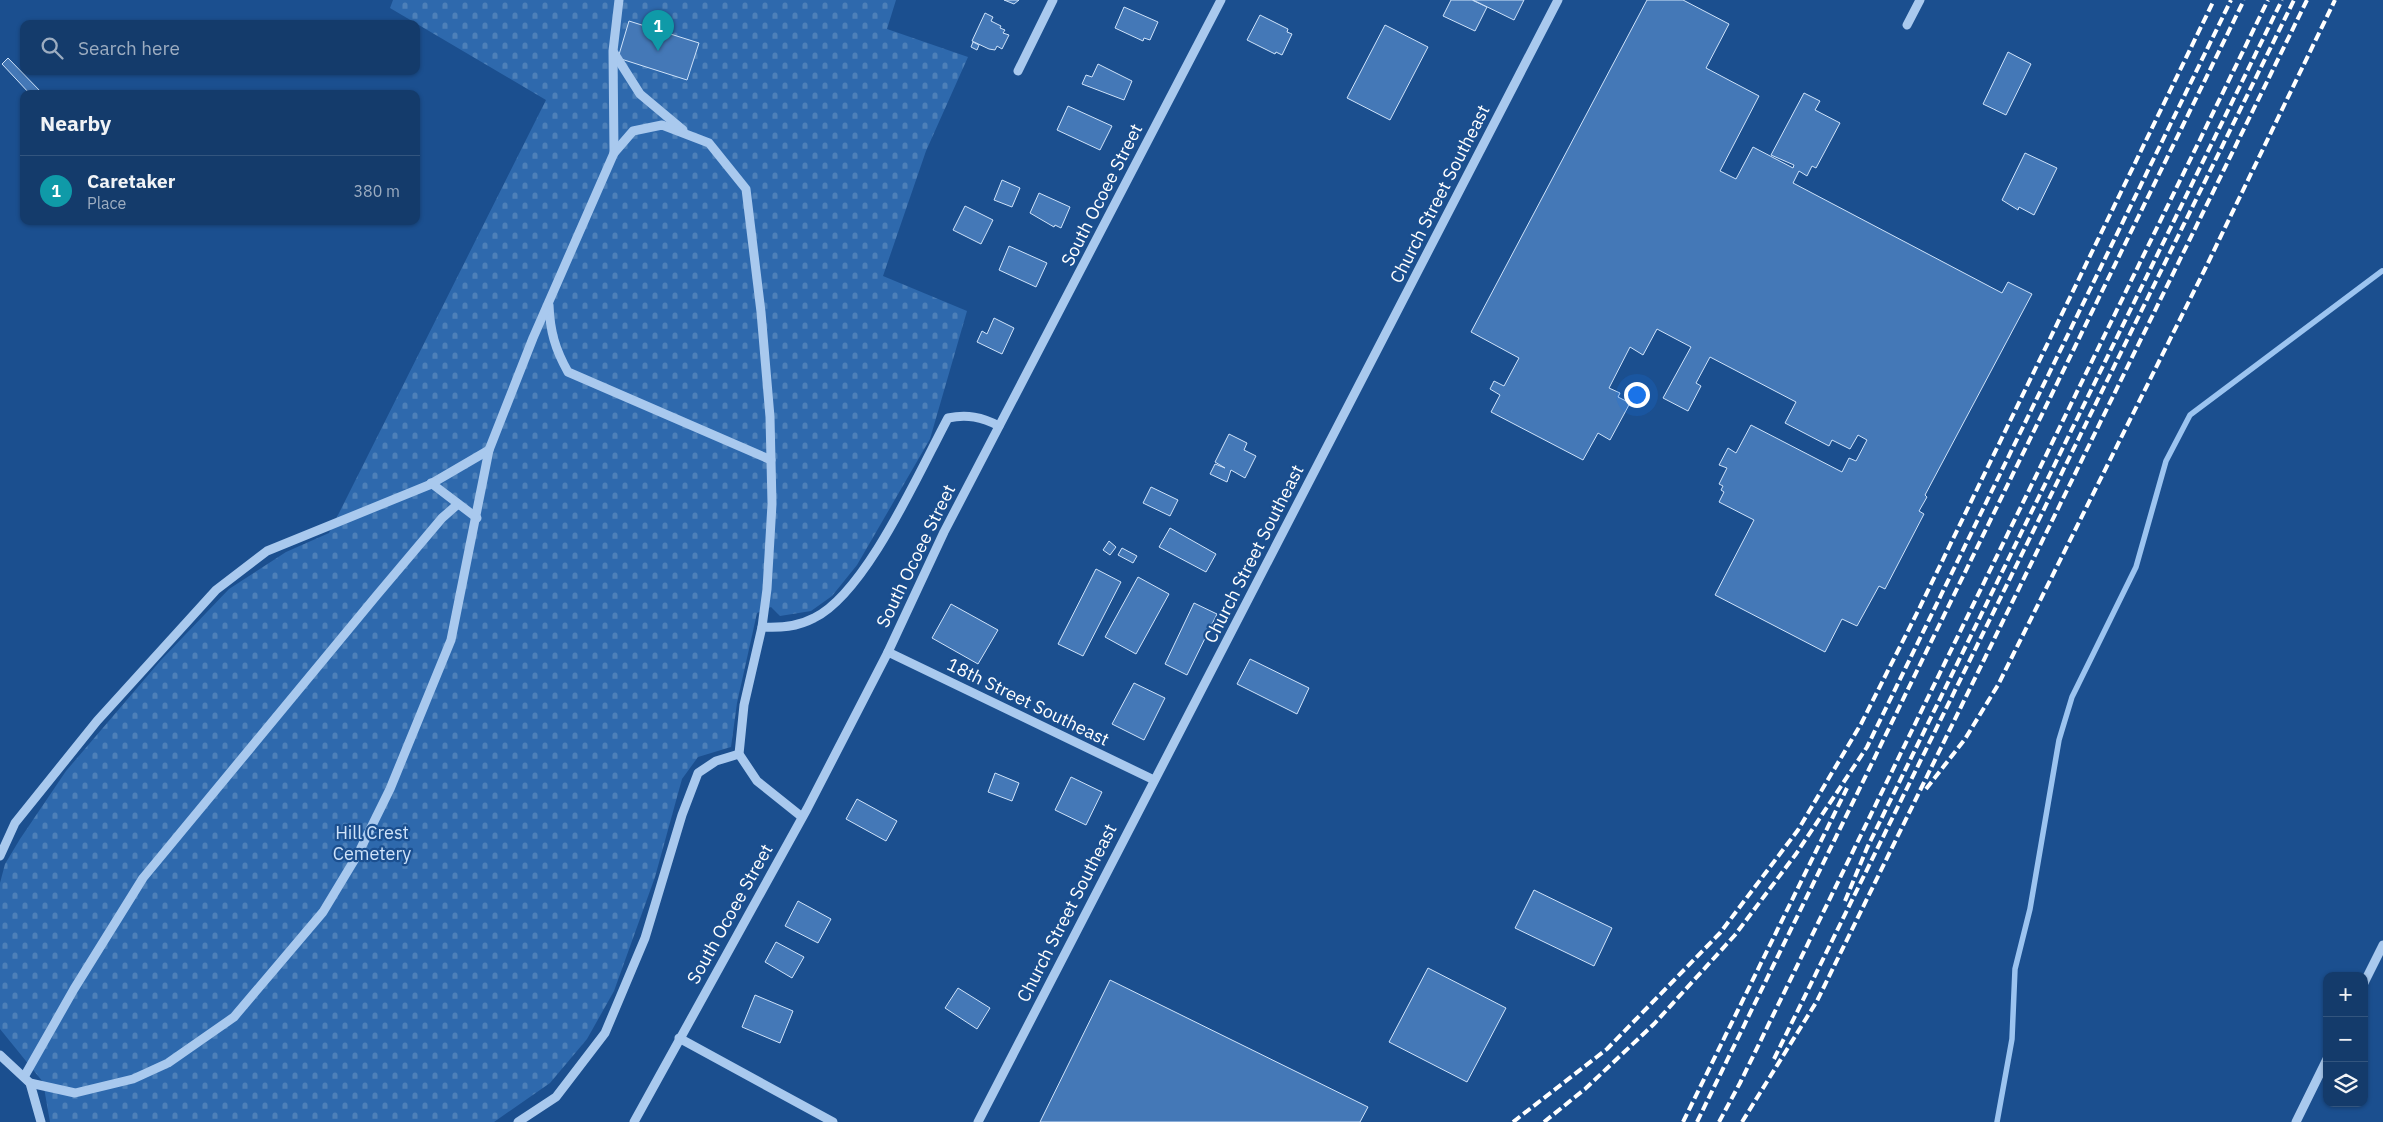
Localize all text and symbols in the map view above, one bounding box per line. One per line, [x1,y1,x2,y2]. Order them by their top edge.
pin: 1 [642,10,674,51]
search box [20,20,420,75]
icon: search [38,34,66,62]
text: Search here [78,36,180,60]
street label: Church Street Southeast [1385,101,1495,287]
text: Nearby [40,109,111,137]
street label: South Ocoee Street [1056,120,1147,270]
text: Caretaker [87,169,175,193]
text: 1 [51,181,61,201]
text: 380 m [353,181,400,201]
text: Place [87,193,126,213]
your location [1624,382,1650,408]
street label: Church Street Southeast [1199,461,1309,647]
street label: South Ocoee Street [871,480,960,631]
street label: 18th Street Southeast [943,652,1113,751]
street label: Church Street Southeast [1012,820,1122,1006]
park label: Hill Crest Cemetery [333,821,411,865]
street label: South Ocoee Street [682,840,778,988]
map controls [2323,972,2368,1107]
button: + [2323,972,2368,1017]
button: − [2323,1017,2368,1062]
button: layers [2323,1062,2368,1107]

